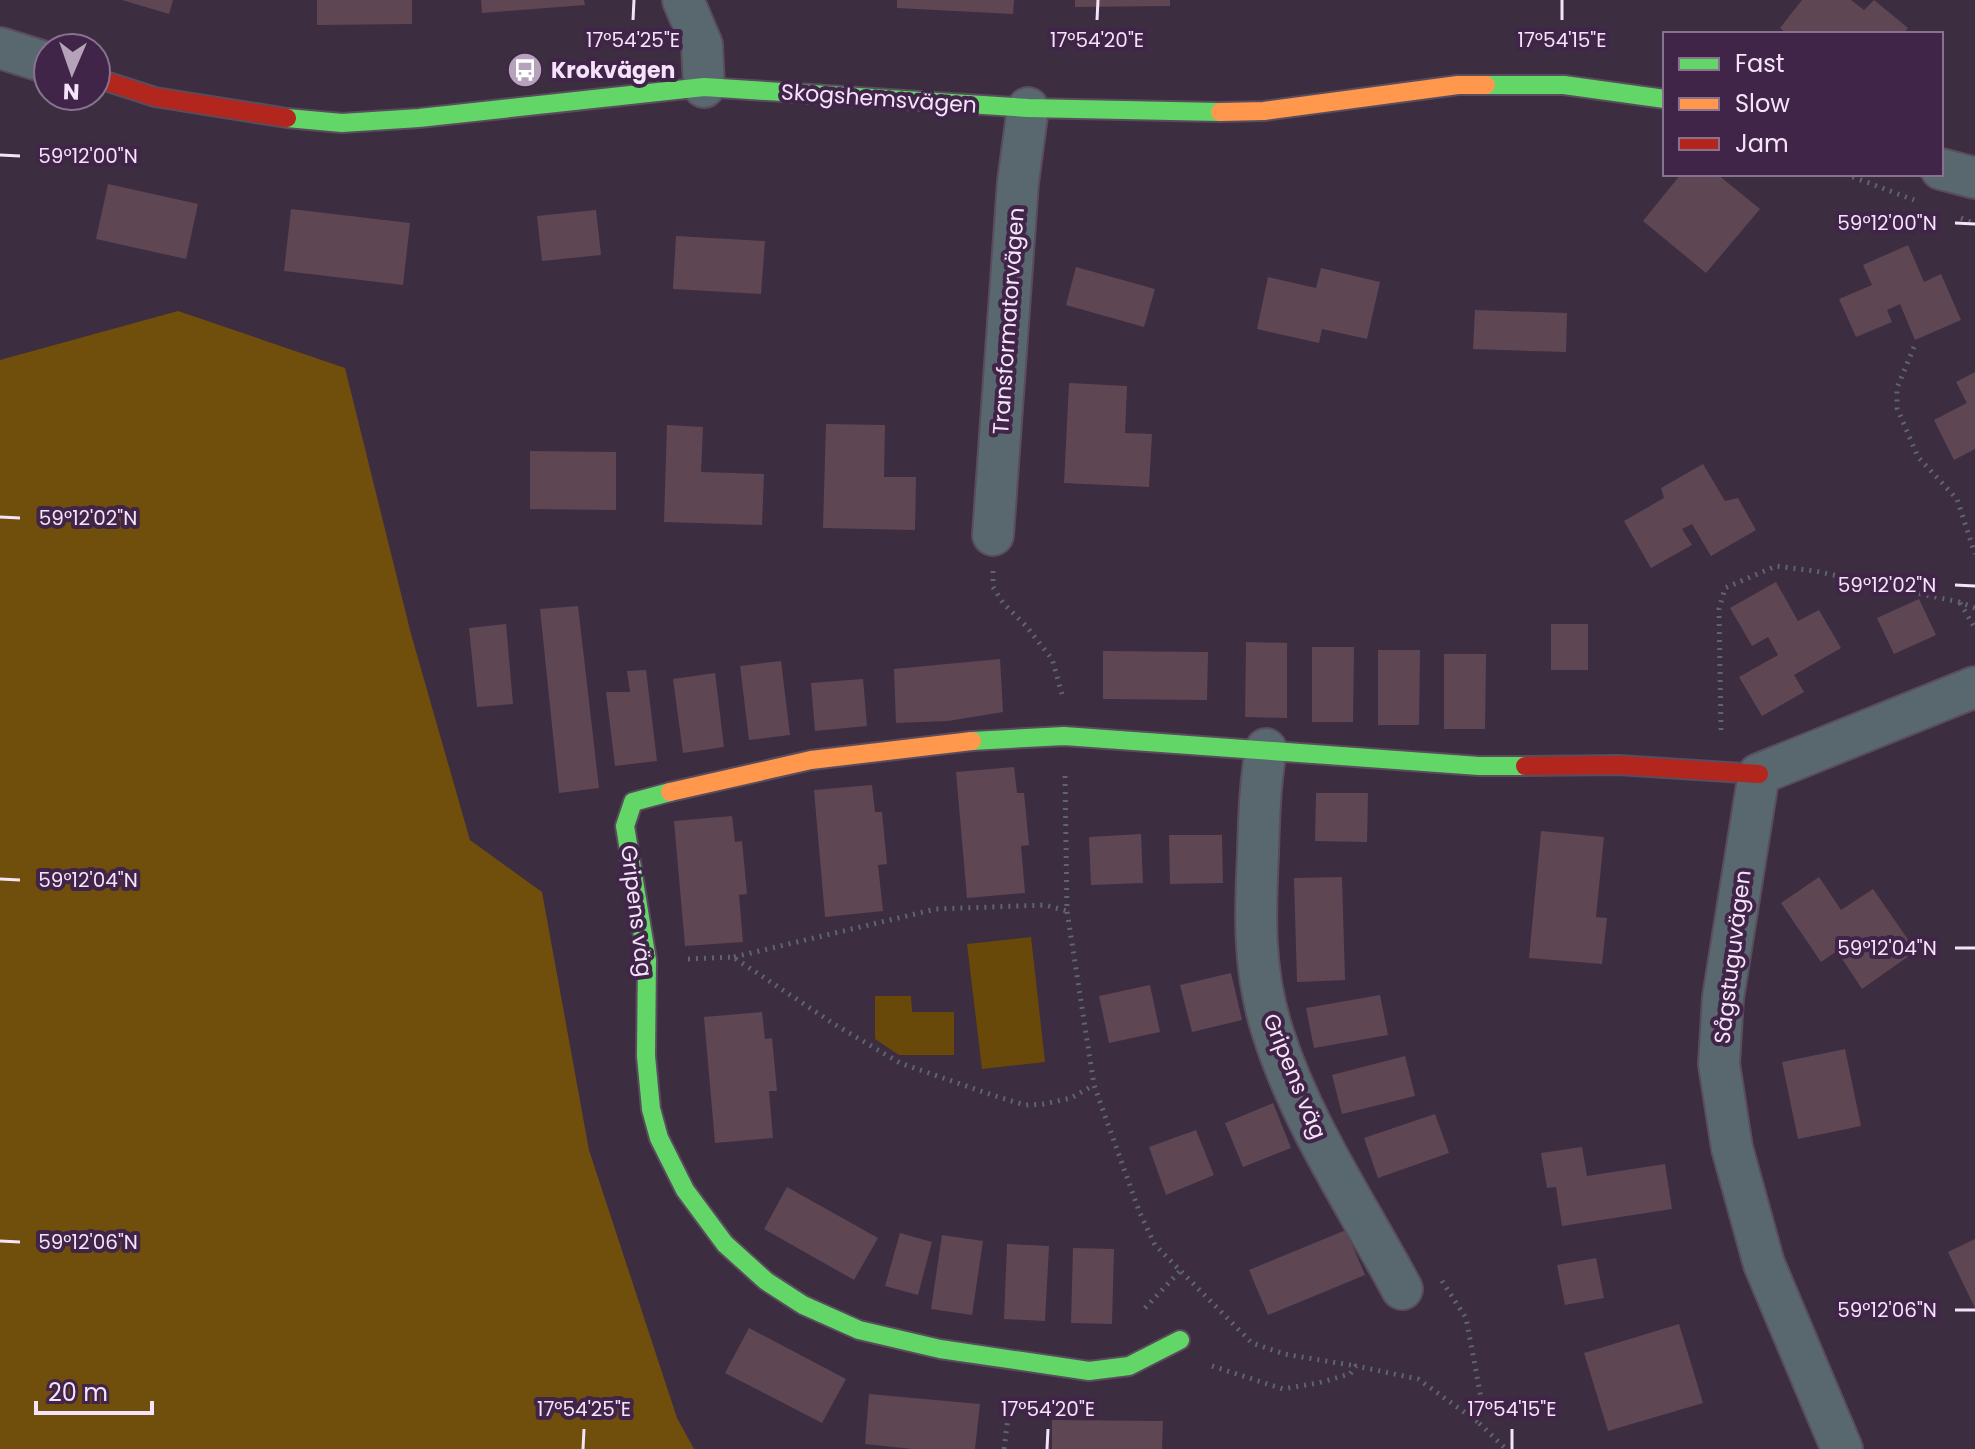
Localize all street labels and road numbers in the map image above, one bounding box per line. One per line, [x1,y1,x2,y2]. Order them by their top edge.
street label: Skogshemsvägen [780,76,978,121]
street label: Transformatorvägen [985,206,1032,436]
street label: Gripens väg [613,843,660,979]
street label: Sågstuguvägen [1706,868,1759,1046]
street label: Gripens väg [1255,1009,1334,1144]

